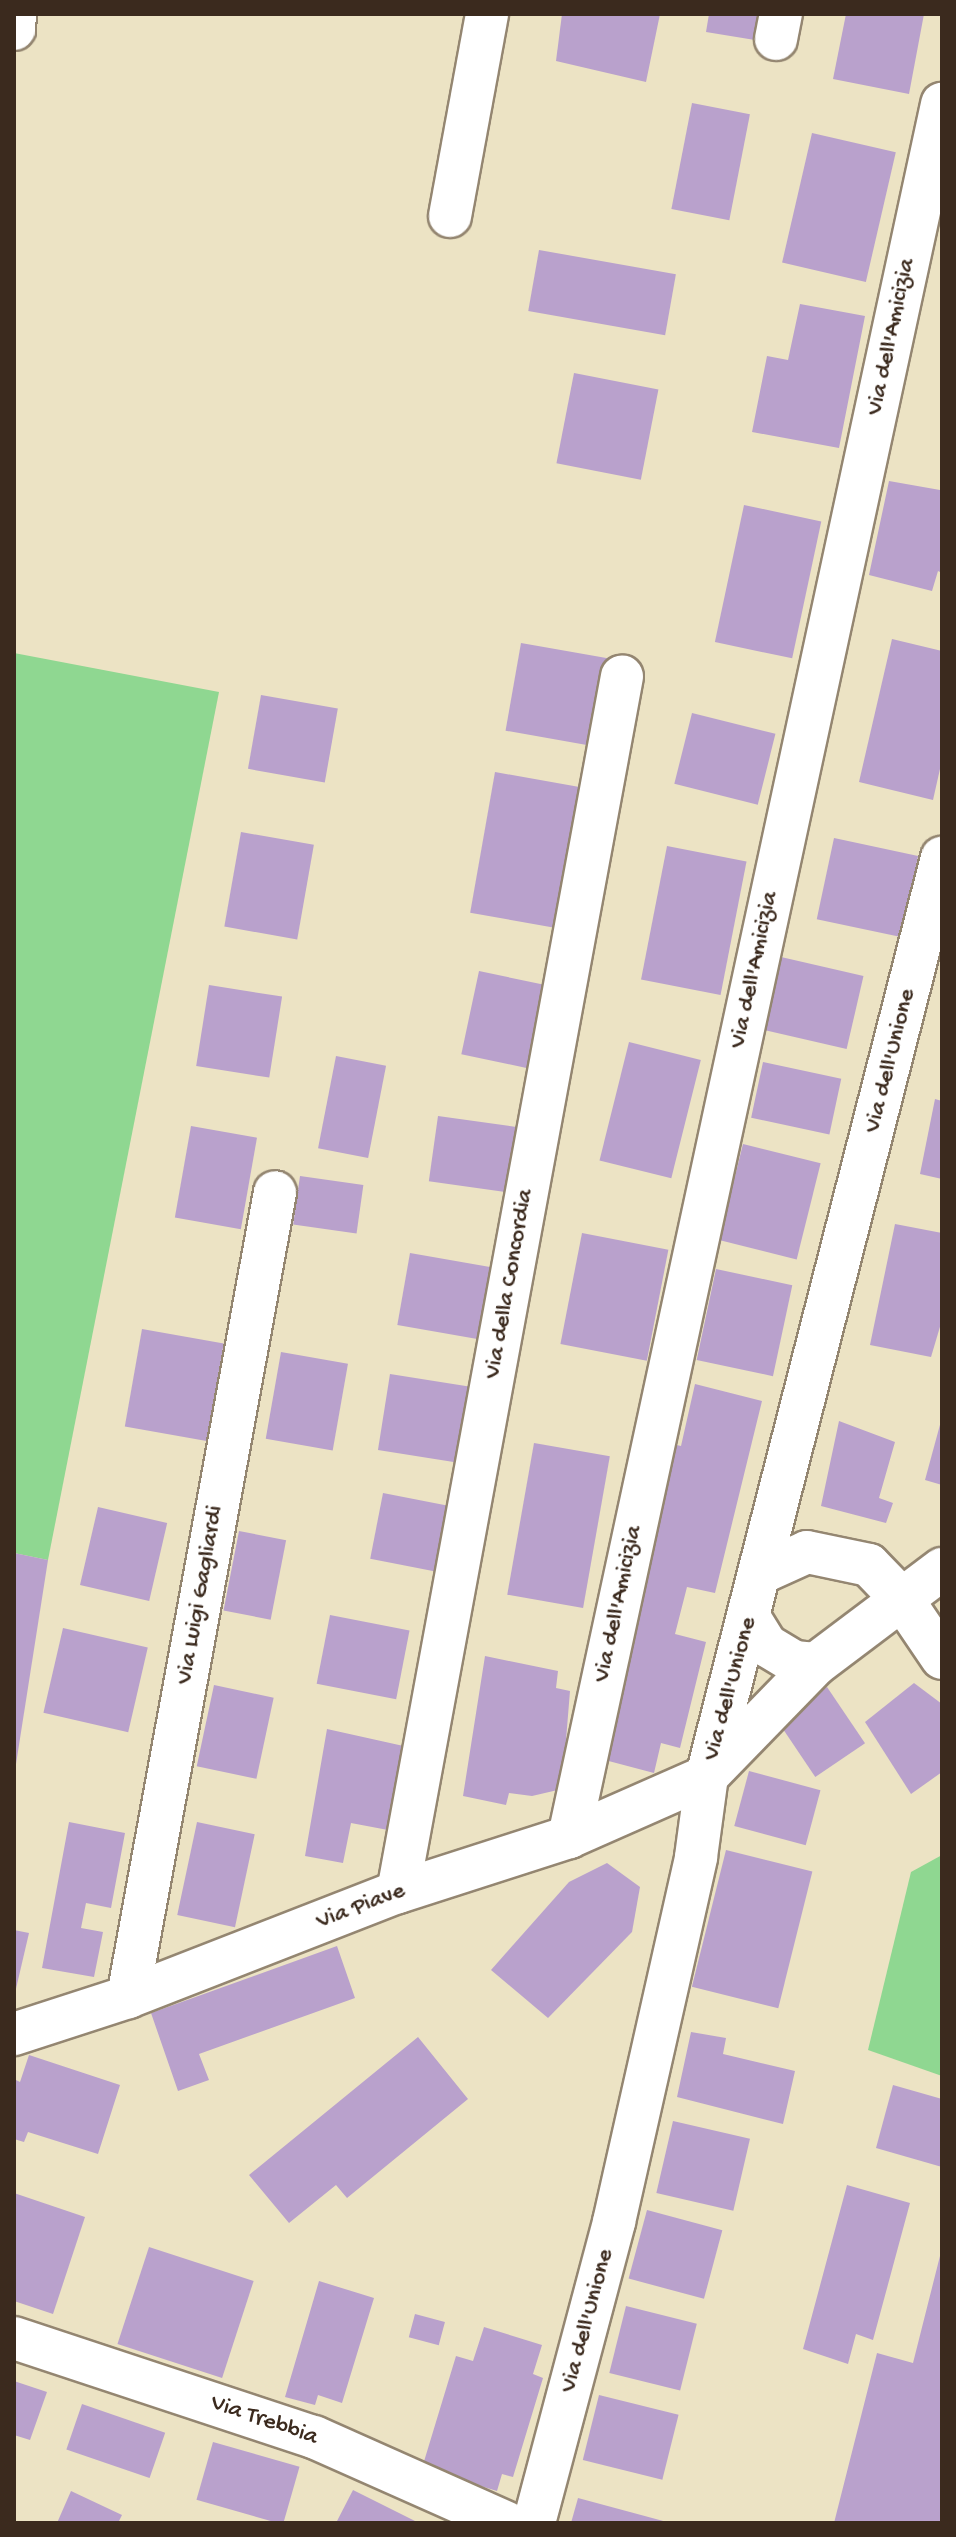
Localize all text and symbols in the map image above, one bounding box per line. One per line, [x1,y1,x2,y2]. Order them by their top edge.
street label: Via dell'Amicizia [861,256,923,418]
street label: Via dell'Amicizia [724,889,786,1051]
street label: Via dell'Unione [859,986,923,1136]
street label: Via della Concordia [479,1187,541,1381]
street label: Via Luigi Gagliardi [171,1503,231,1687]
street label: Via dell'Amicizia [588,1523,650,1685]
street label: Via dell'Unione [698,1614,764,1764]
street label: Via Piave [313,1877,409,1937]
street label: Via dell'Unione [555,2246,621,2396]
street label: Via Trebbia [207,2389,321,2453]

